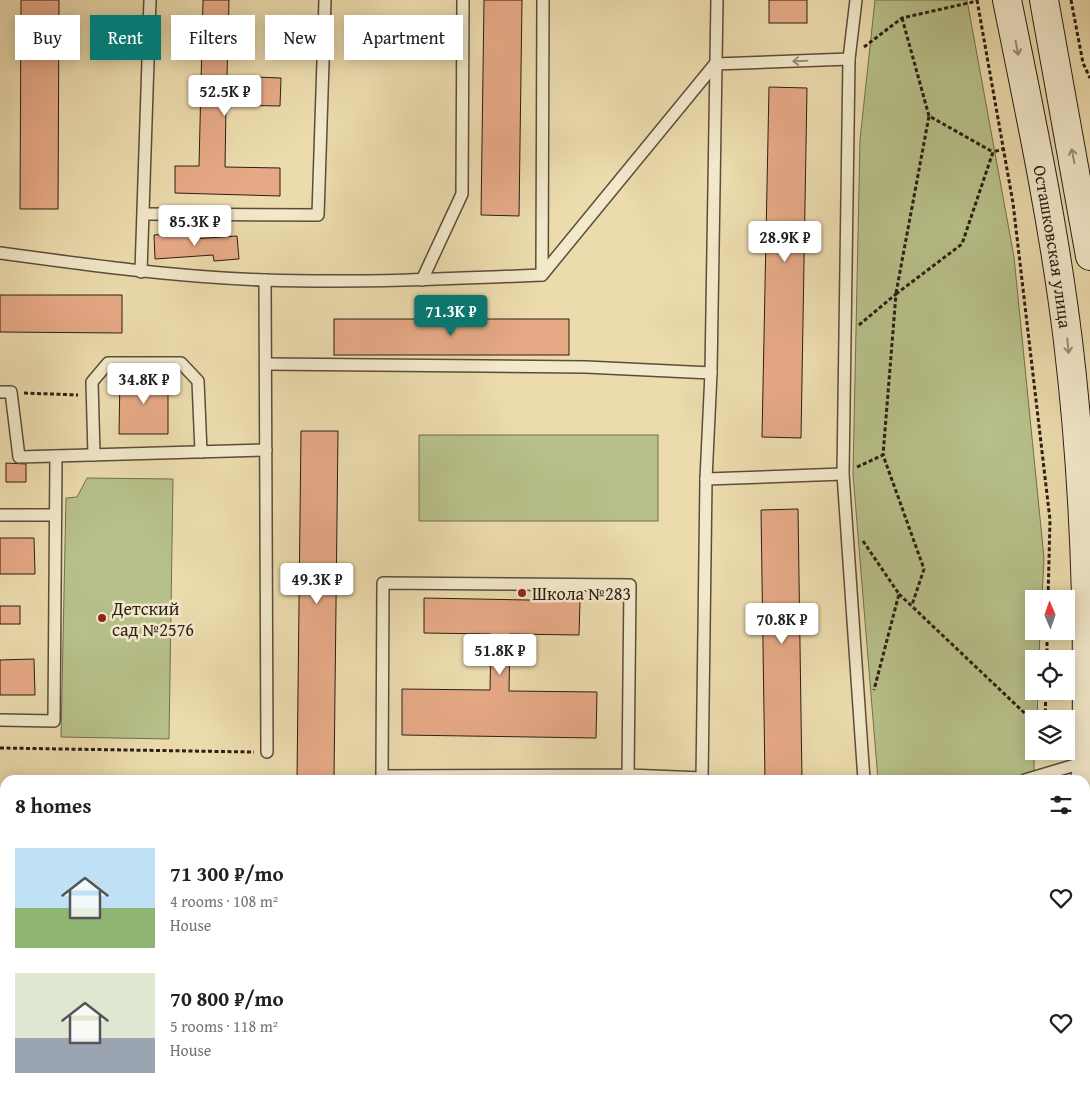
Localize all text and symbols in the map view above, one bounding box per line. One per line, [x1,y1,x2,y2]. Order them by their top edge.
chip: Buy [15,15,80,60]
chip: Rent [90,15,161,60]
chip: Filters [171,15,255,60]
chip: New [265,15,334,60]
chip: Apartment [344,15,463,60]
one-way arrow [1012,39,1022,55]
one-way arrow [792,56,808,66]
pin: 52.5K ₽ [179,74,271,117]
text: 52.5K ₽ [199,79,251,103]
one-way arrow [1067,148,1077,164]
street label: Осташковская улица [1027,163,1080,330]
pin: 85.3K ₽ [149,204,241,247]
text: 85.3K ₽ [169,209,221,233]
pin: 28.9K ₽ [739,220,831,263]
text: 28.9K ₽ [759,225,811,249]
pin: 71.3K ₽ [405,294,497,337]
text: 71.3K ₽ [425,299,477,323]
one-way arrow [1063,337,1073,353]
pin: 34.8K ₽ [98,362,190,405]
text: 34.8K ₽ [118,367,170,391]
pin: 49.3K ₽ [271,562,363,605]
text: 49.3K ₽ [291,567,343,591]
place label: Школа №283 [532,580,631,607]
marker: Школа №283 [516,587,528,599]
north arrow [1025,590,1075,640]
map controls [1025,590,1075,760]
place label: Детский сад №2576 [111,595,194,643]
pin: 70.8K ₽ [736,602,828,645]
text: 70.8K ₽ [756,607,808,631]
marker: Детский сад №2576 [96,612,108,624]
pin: 51.8K ₽ [454,634,546,676]
text: 51.8K ₽ [474,638,526,662]
button: locate [1025,650,1075,700]
button: layers [1025,710,1075,760]
text: 8 homes [15,790,91,821]
icon: filters [1047,791,1075,819]
text: 71 300 ₽/mo [170,858,284,889]
icon: home [55,868,115,928]
icon: heart [1047,884,1075,912]
text: 4 rooms · 108 m² [170,889,278,913]
text: House [170,913,211,937]
text: 70 800 ₽/mo [170,983,284,1014]
icon: home [55,993,115,1053]
icon: heart [1047,1009,1075,1037]
text: 5 rooms · 118 m² [170,1014,278,1038]
text: House [170,1038,211,1062]

